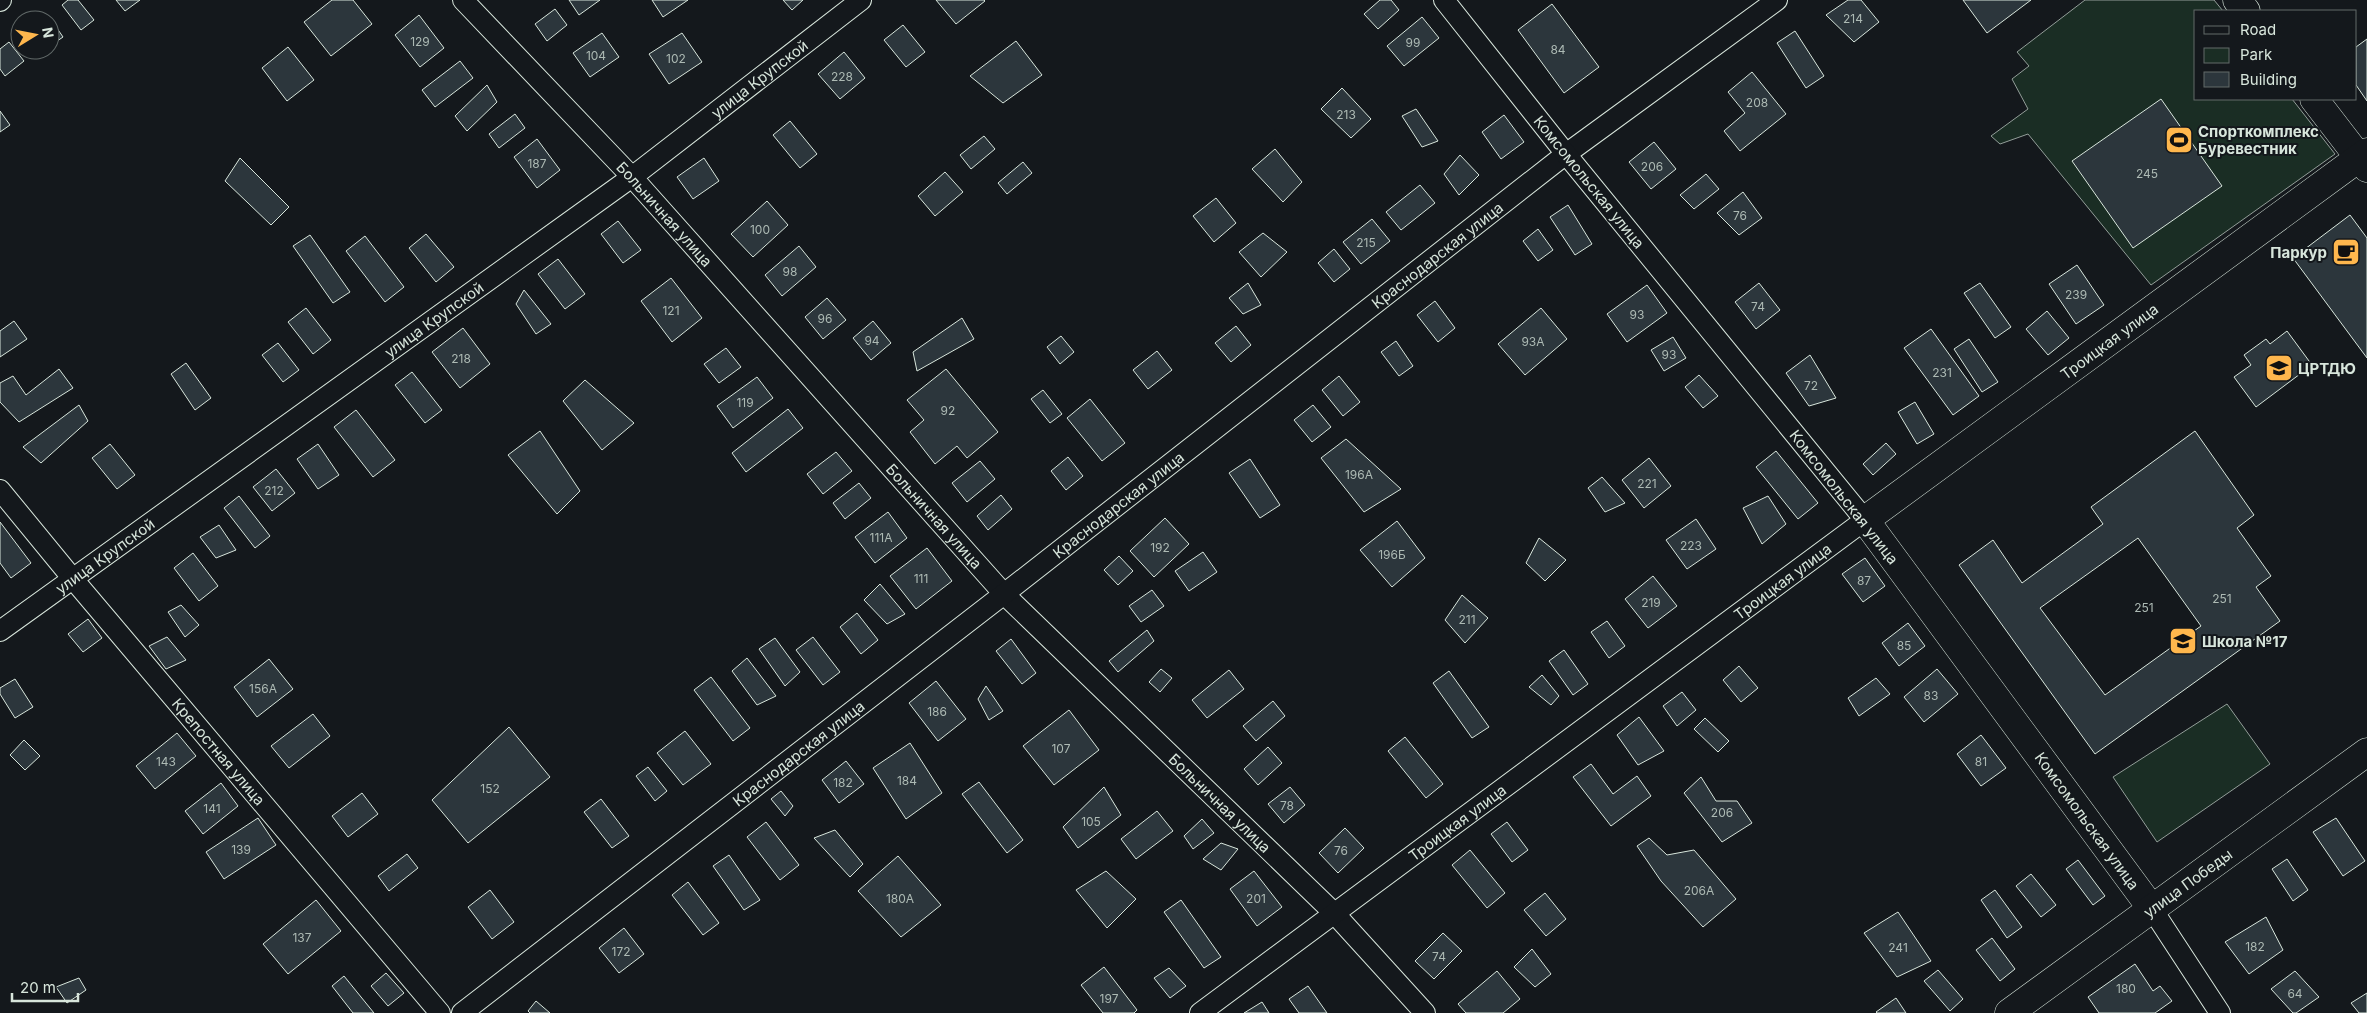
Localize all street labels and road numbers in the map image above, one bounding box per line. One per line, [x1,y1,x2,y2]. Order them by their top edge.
street label: улица Крупской [707,35,812,122]
street label: Комсомольская улица [1530,112,1648,252]
street label: Больничная улица [613,157,717,270]
street label: Краснодарская улица [1367,198,1507,312]
street label: улица Крупской [380,277,487,361]
street label: Троицкая улица [2056,299,2162,383]
street label: Комсомольская улица [1786,426,1902,568]
street label: Краснодарская улица [1049,447,1188,562]
street label: Больничная улица [882,459,986,573]
street label: улица Крупской [52,514,158,598]
street label: Троицкая улица [1730,539,1835,624]
street label: Крепостная улица [168,694,269,809]
street label: Краснодарская улица [728,696,868,810]
street label: Комсомольская улица [2031,748,2143,894]
street label: Больничная улица [1165,749,1275,856]
street label: Троицкая улица [1405,780,1510,865]
street label: улица Победы [2139,844,2236,921]

